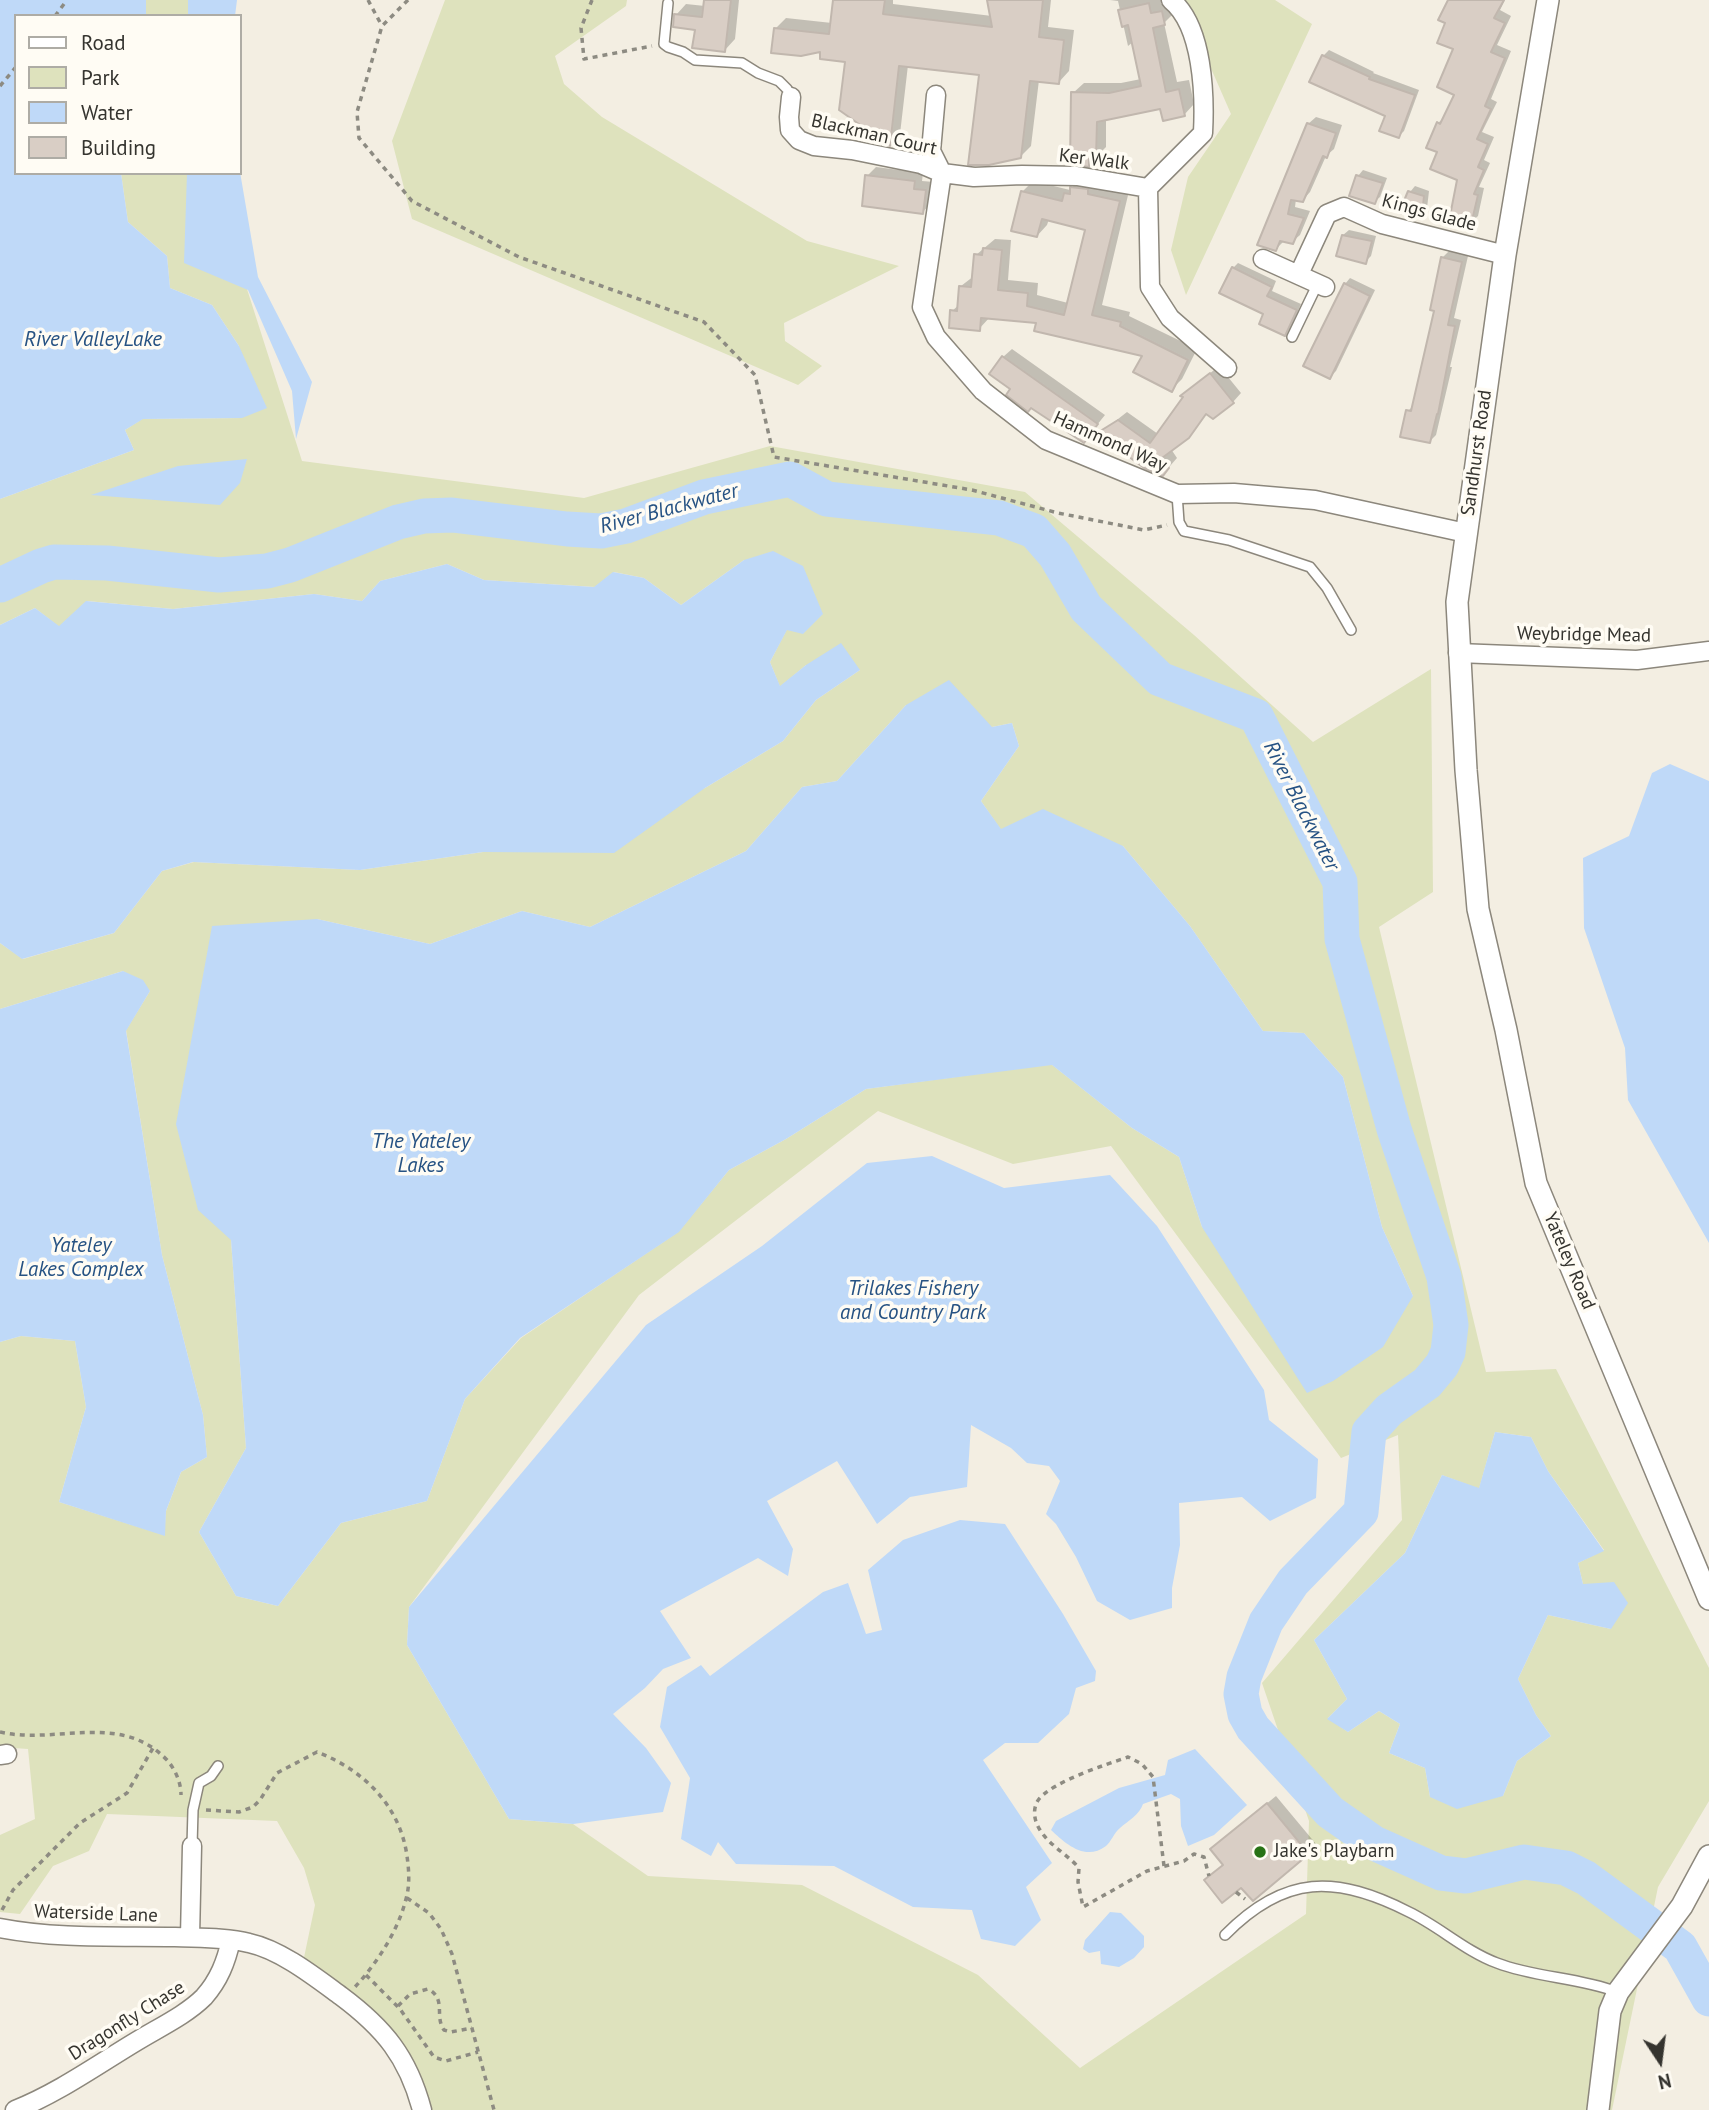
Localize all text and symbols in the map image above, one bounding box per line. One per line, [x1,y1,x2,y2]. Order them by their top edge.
legend [14,14,242,175]
text: Road [81,29,125,56]
text: Park [81,64,120,91]
text: Water [81,99,133,126]
street label: Blackman Court [809,109,939,161]
text: Building [81,134,156,161]
street label: Ker Walk [1057,144,1131,176]
street label: Kings Glade [1379,189,1479,237]
water label: River ValleyLake [24,327,162,353]
street label: Sandhurst Road [1457,389,1497,517]
street label: Hammond Way [1050,407,1170,477]
water label: River Blackwater [597,478,741,540]
street label: Weybridge Mead [1517,622,1651,648]
water label: River Blackwater [1258,737,1344,875]
water label: The Yateley Lakes [372,1129,470,1179]
street label: Yateley Road [1538,1209,1600,1313]
water label: Yateley Lakes Complex [18,1233,144,1283]
water label: Trilakes Fishery and Country Park [840,1276,986,1326]
place label: Jake's Playbarn [1274,1841,1394,1863]
marker: Jake's Playbarn [1252,1844,1268,1860]
street label: Waterside Lane [34,1900,158,1928]
street label: Dragonfly Chase [65,1976,189,2066]
north arrow [1625,2026,1695,2096]
text: N [1656,2068,1674,2095]

